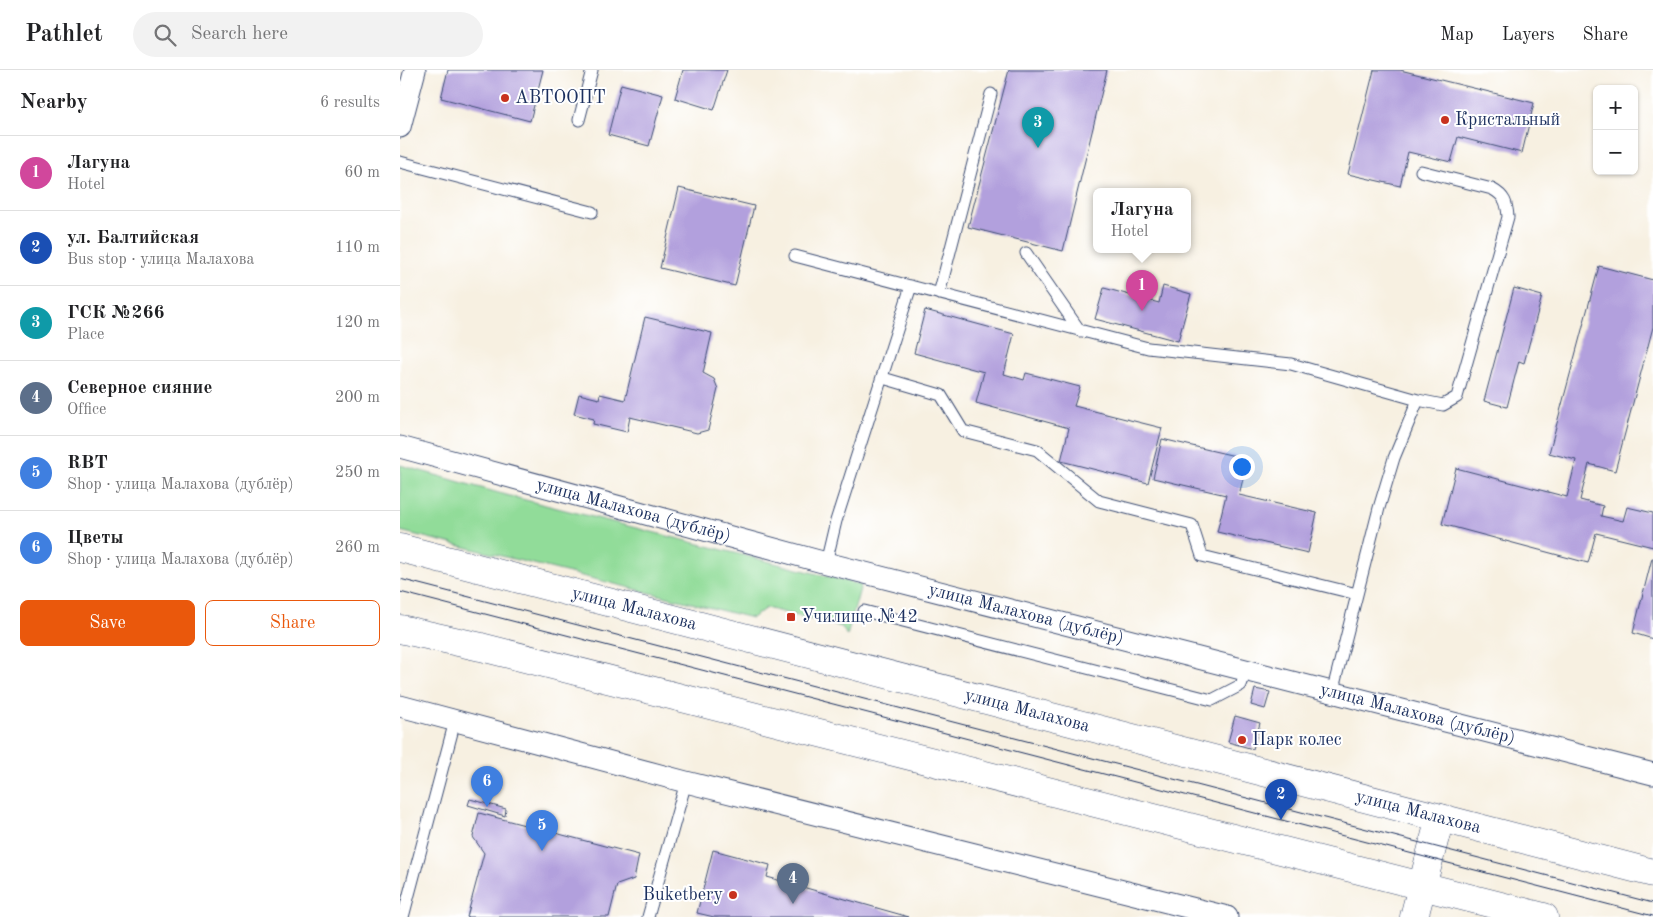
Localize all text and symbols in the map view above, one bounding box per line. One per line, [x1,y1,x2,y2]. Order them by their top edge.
search box [133,12,483,57]
icon: search [151,21,179,49]
text: Pathlet [25,23,103,47]
text: Search here [191,25,288,44]
text: Map [1440,26,1474,44]
text: Layers [1502,26,1554,44]
text: Share [1582,26,1628,44]
map controls [1593,85,1638,175]
button: + [1593,85,1638,130]
place label: АВТООПТ [515,89,606,107]
text: Nearby [20,92,88,113]
marker: АВТООПТ [499,92,511,104]
text: 6 results [320,95,380,111]
pin: 3 [1022,107,1054,148]
place label: Кристальный [1455,111,1560,129]
marker: Кристальный [1439,114,1451,126]
button: − [1593,130,1638,175]
text: Лагуна [67,154,130,173]
text: 1 [31,165,41,181]
text: 60 m [344,165,380,181]
text: Hotel [67,177,105,193]
popup [1093,188,1191,253]
text: Лагуна [1110,201,1174,220]
text: Hotel [1110,224,1148,240]
text: ул. Балтийская [67,229,199,248]
text: 2 [31,240,41,256]
text: 110 m [335,240,380,256]
text: Bus stop · улица Малахова [67,252,254,268]
pin: 1 [1126,270,1158,311]
text: ГСК №266 [67,304,165,323]
text: 3 [31,315,41,331]
text: 120 m [335,315,380,331]
text: Place [67,327,104,343]
text: Северное сияние [67,379,212,398]
text: 4 [31,390,41,406]
text: 200 m [335,390,380,406]
text: Office [67,402,106,418]
text: RBT [67,454,108,473]
your location [1229,454,1255,480]
text: 5 [31,465,41,481]
text: 250 m [335,465,380,481]
street label: улица Малахова (дублёр) [534,476,733,546]
text: Shop · улица Малахова (дублёр) [67,477,294,493]
text: Цветы [67,529,123,548]
text: 6 [31,540,41,556]
text: 260 m [335,540,380,556]
text: Shop · улица Малахова (дублёр) [67,552,294,568]
street label: улица Малахова (дублёр) [927,580,1126,648]
street label: улица Малахова [570,584,699,634]
button: Save [20,600,195,646]
button: Share [205,600,380,646]
place label: Училище №42 [801,608,918,626]
marker: Училище №42 [785,611,797,623]
street label: улица Малахова (дублёр) [1318,680,1517,747]
street label: улица Малахова [963,686,1092,736]
place label: Парк колес [1252,731,1342,749]
marker: Парк колес [1236,734,1248,746]
pin: 6 [471,766,503,807]
pin: 2 [1265,779,1297,820]
street label: улица Малахова [1354,787,1483,837]
pin: 5 [526,810,558,851]
pin: 4 [777,863,809,904]
place label: Buketbery [643,886,723,904]
marker: Buketbery [727,889,739,901]

